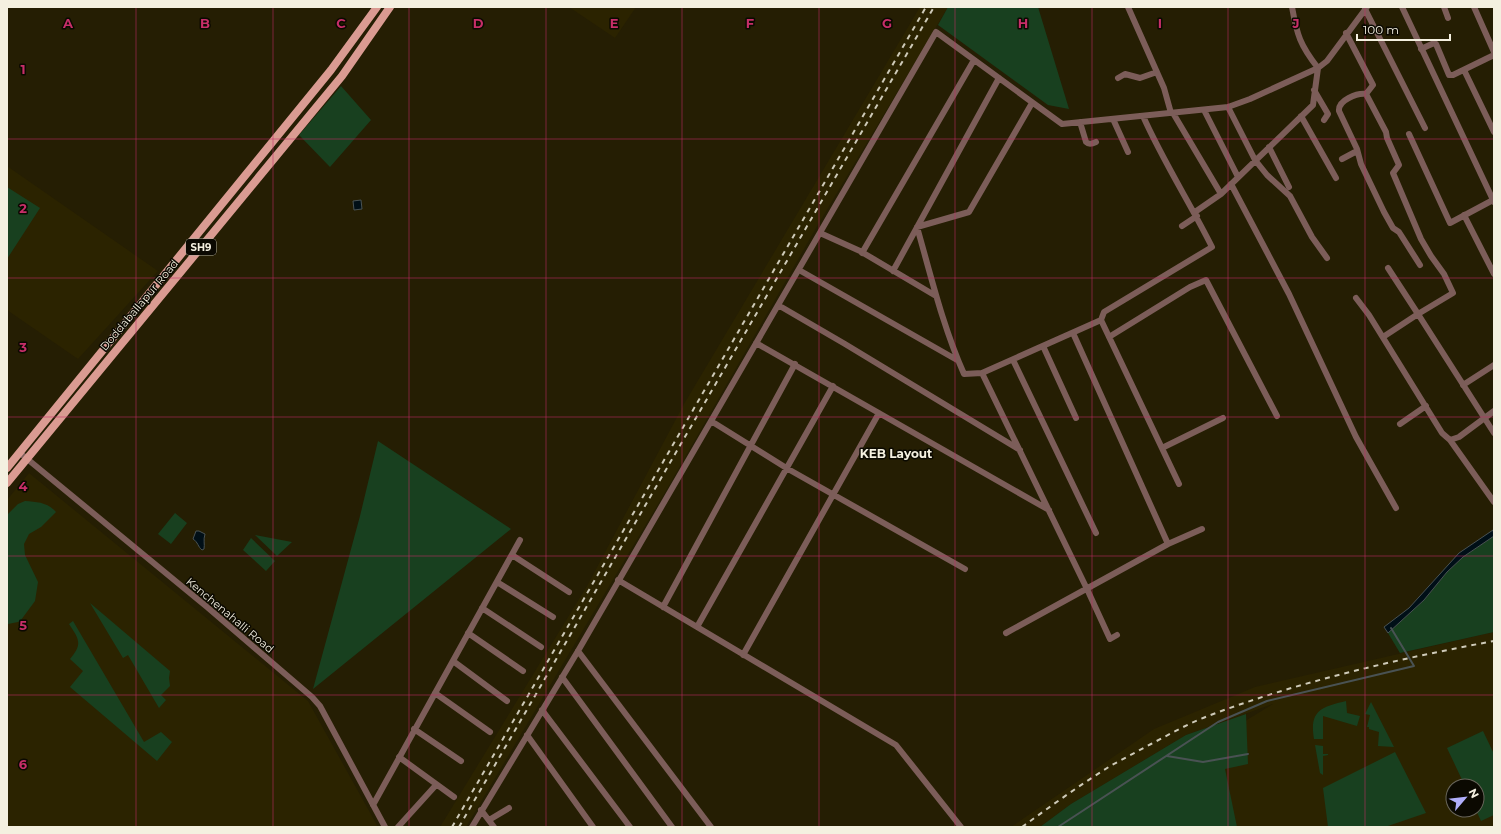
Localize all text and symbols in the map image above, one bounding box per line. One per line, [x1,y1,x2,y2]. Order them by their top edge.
text: A [62,15,74,31]
text: B [200,15,210,31]
text: C [336,15,346,31]
text: D [473,15,484,31]
text: E [610,15,619,31]
text: F [746,15,754,31]
text: G [882,15,892,31]
text: H [1018,15,1028,31]
text: I [1158,15,1162,31]
text: J [1291,15,1300,31]
scale bar [1357,16,1450,42]
text: 100 m [1363,22,1399,37]
text: 1 [20,61,26,77]
text: 2 [19,200,27,216]
road number: SH9 [186,239,216,255]
street label: Doddaballapur Road [97,257,181,353]
text: 3 [18,339,27,355]
district label: KEB Layout [860,446,933,461]
text: 4 [19,478,28,494]
street label: Kenchenahalli Road [183,574,277,656]
text: 5 [19,617,27,633]
text: 6 [19,756,28,772]
north arrow [1445,778,1485,818]
text: N [1466,786,1482,801]

